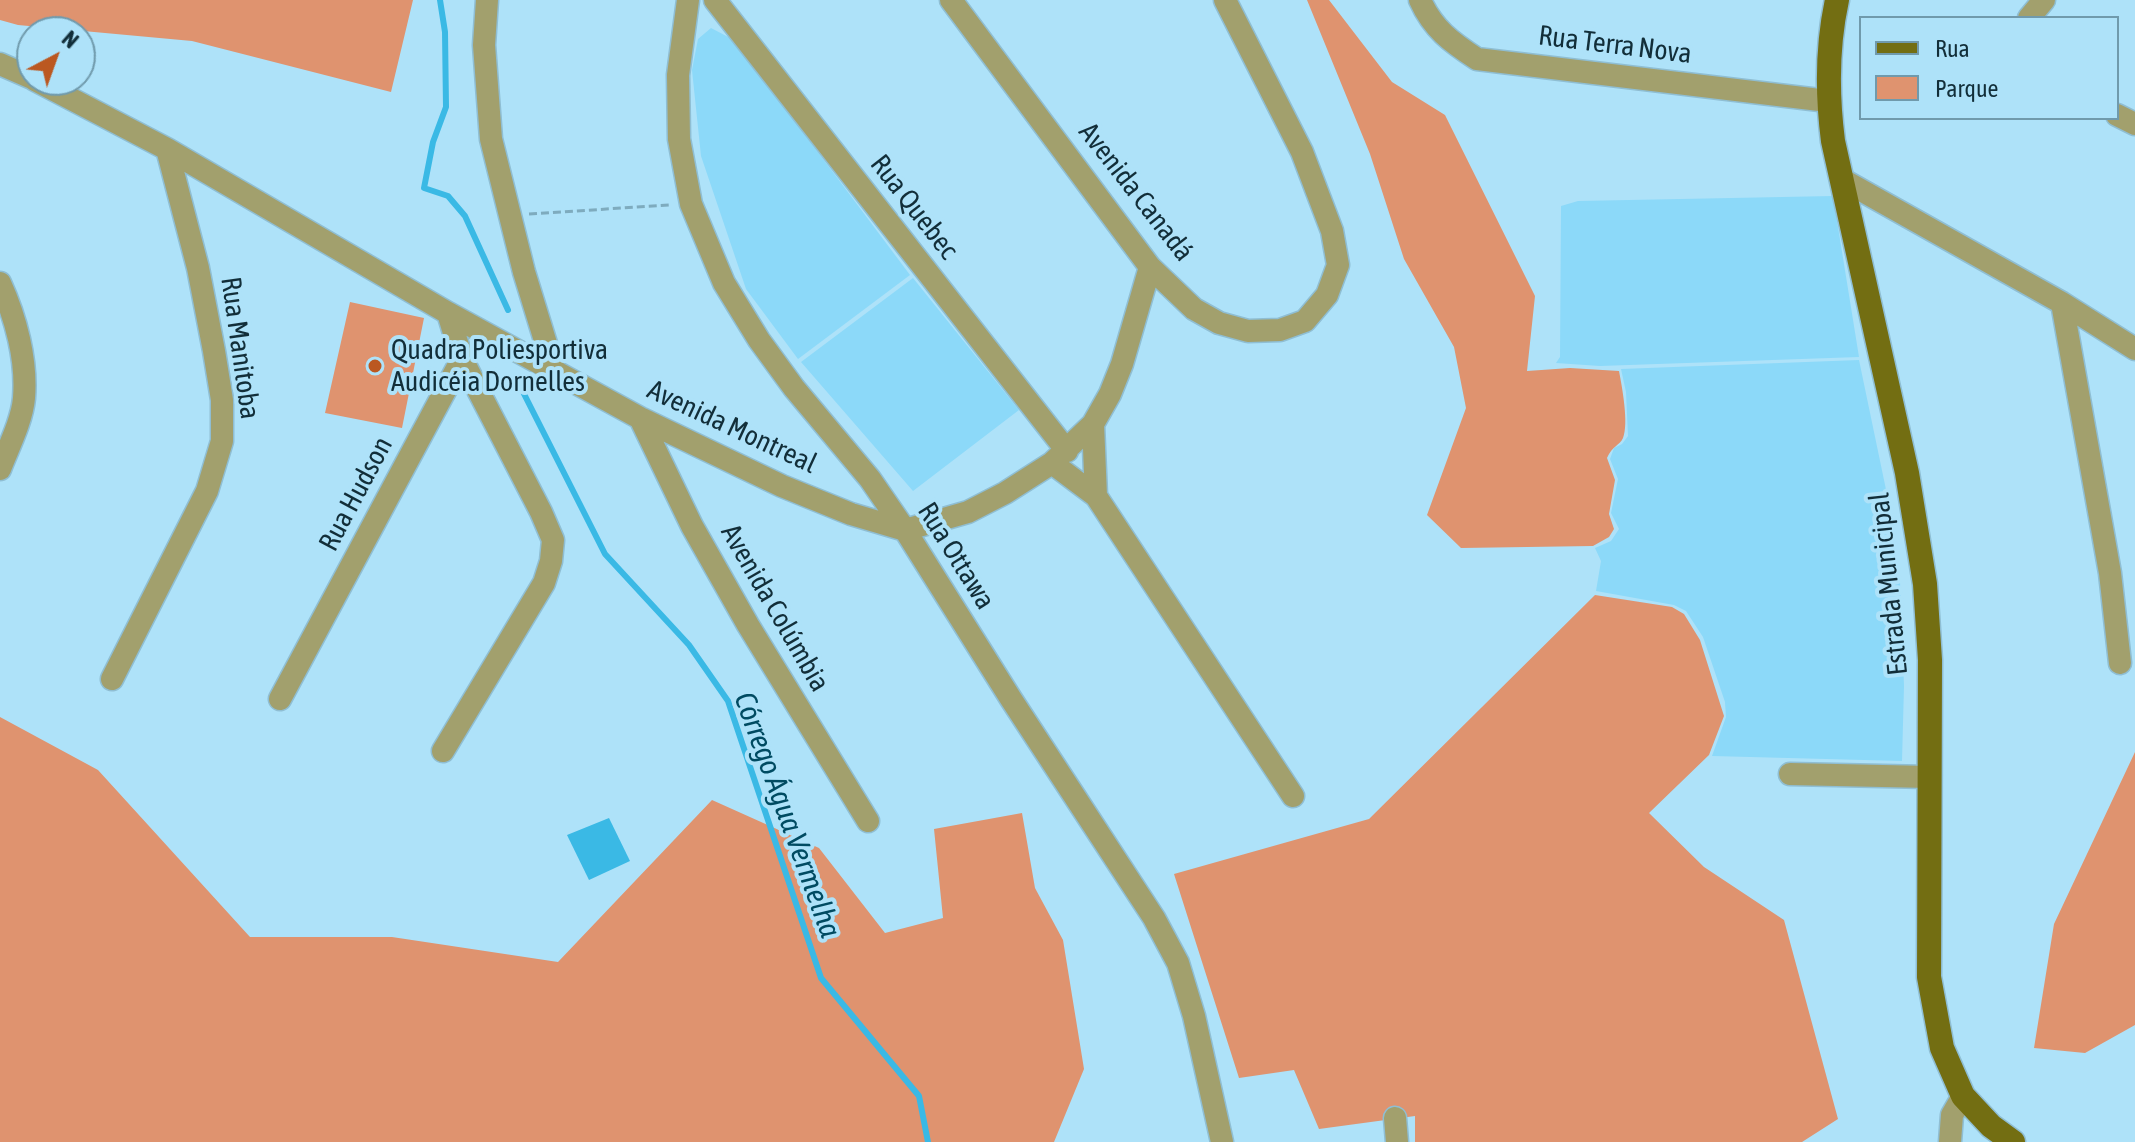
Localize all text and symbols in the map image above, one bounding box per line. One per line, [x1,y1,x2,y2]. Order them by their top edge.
north arrow [16,16,96,96]
legend [1859,16,2119,120]
street label: Rua Terra Nova [1536,19,1694,71]
text: N [57,25,84,53]
text: Rua [1935,35,1970,62]
text: Parque [1935,75,1998,102]
street label: Avenida Canadá [1072,116,1200,268]
street label: Rua Quebec [863,148,965,266]
street label: Rua Manitoba [213,275,267,421]
place label: Quadra Poliesportiva Audicéia Dornelles [391,333,608,399]
marker: Quadra Poliesportiva Audicéia Dornelles [366,357,384,375]
street label: Avenida Montreal [642,373,822,481]
street label: Rua Hudson [312,431,400,557]
street label: Estrada Municipal [1863,491,1915,677]
street label: Rua Ottawa [910,496,1002,616]
street label: Avenida Colúmbia [714,518,836,698]
water label: Córrego Água Vermelha [726,687,848,943]

